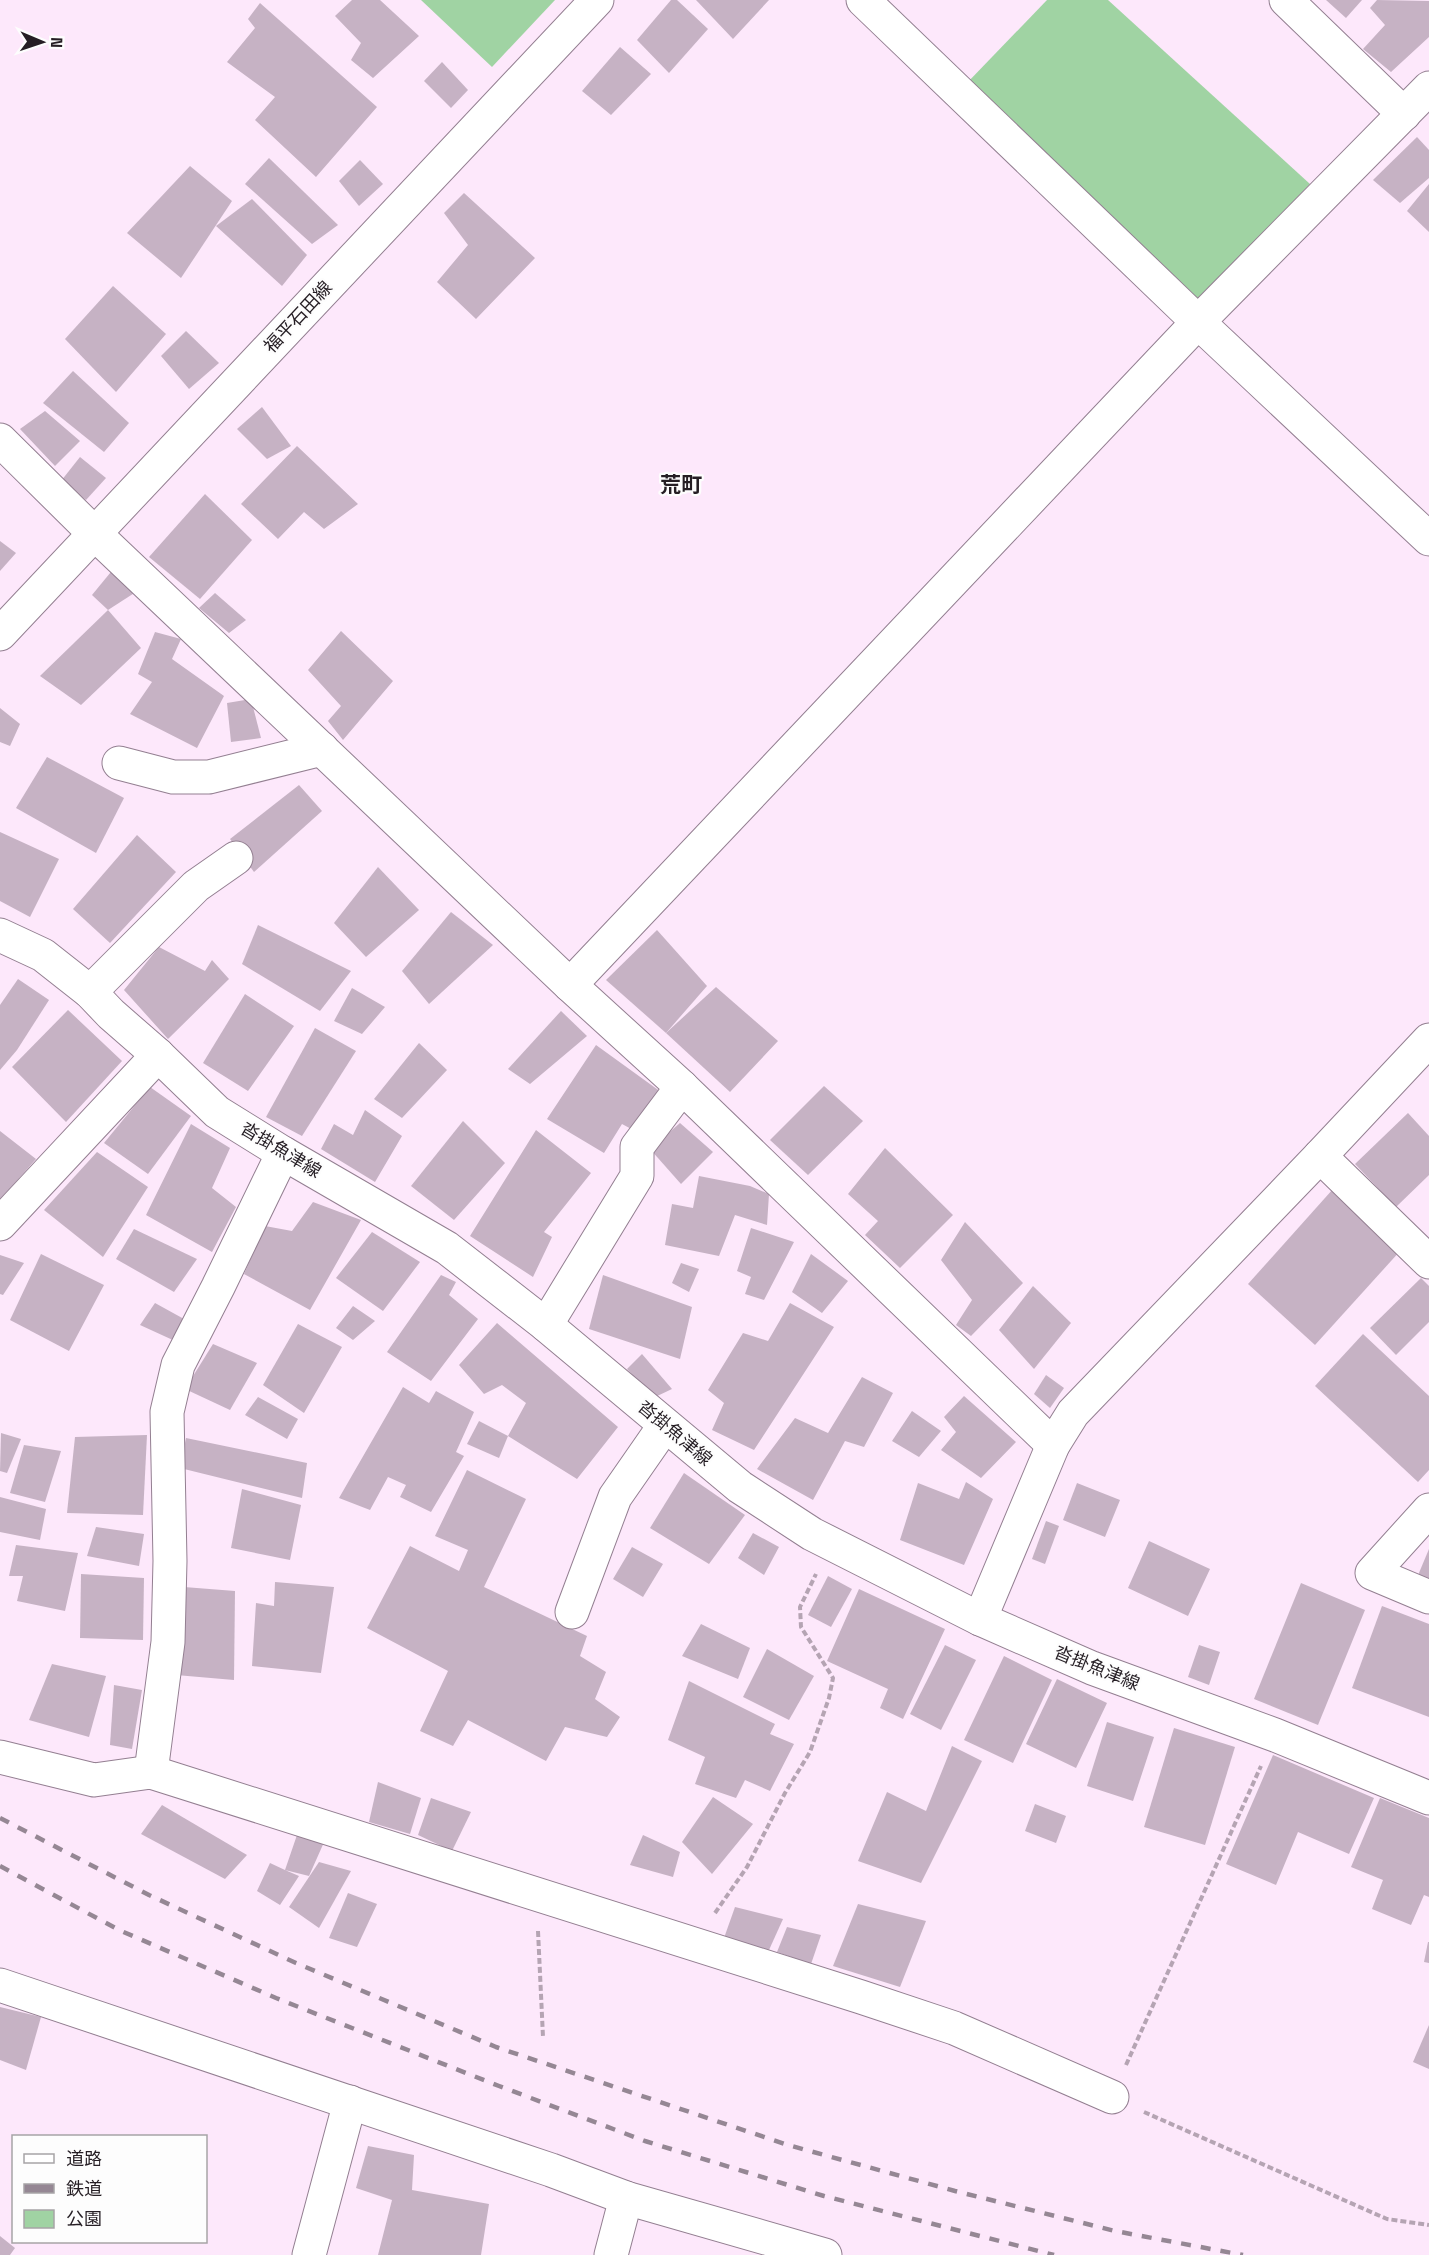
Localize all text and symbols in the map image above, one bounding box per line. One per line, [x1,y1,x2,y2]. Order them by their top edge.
north arrow [12,12,72,72]
text: N [46,37,67,48]
street label: 福平石田線 [259,276,337,357]
district label: 荒町 [660,471,702,498]
street label: 沓掛魚津線 [237,1117,326,1183]
street label: 沓掛魚津線 [633,1395,717,1470]
street label: 沓掛魚津線 [1051,1640,1143,1695]
legend [12,2135,207,2243]
text: 道路 [66,2147,102,2170]
text: 鉄道 [66,2177,102,2200]
text: 公園 [66,2207,102,2230]

